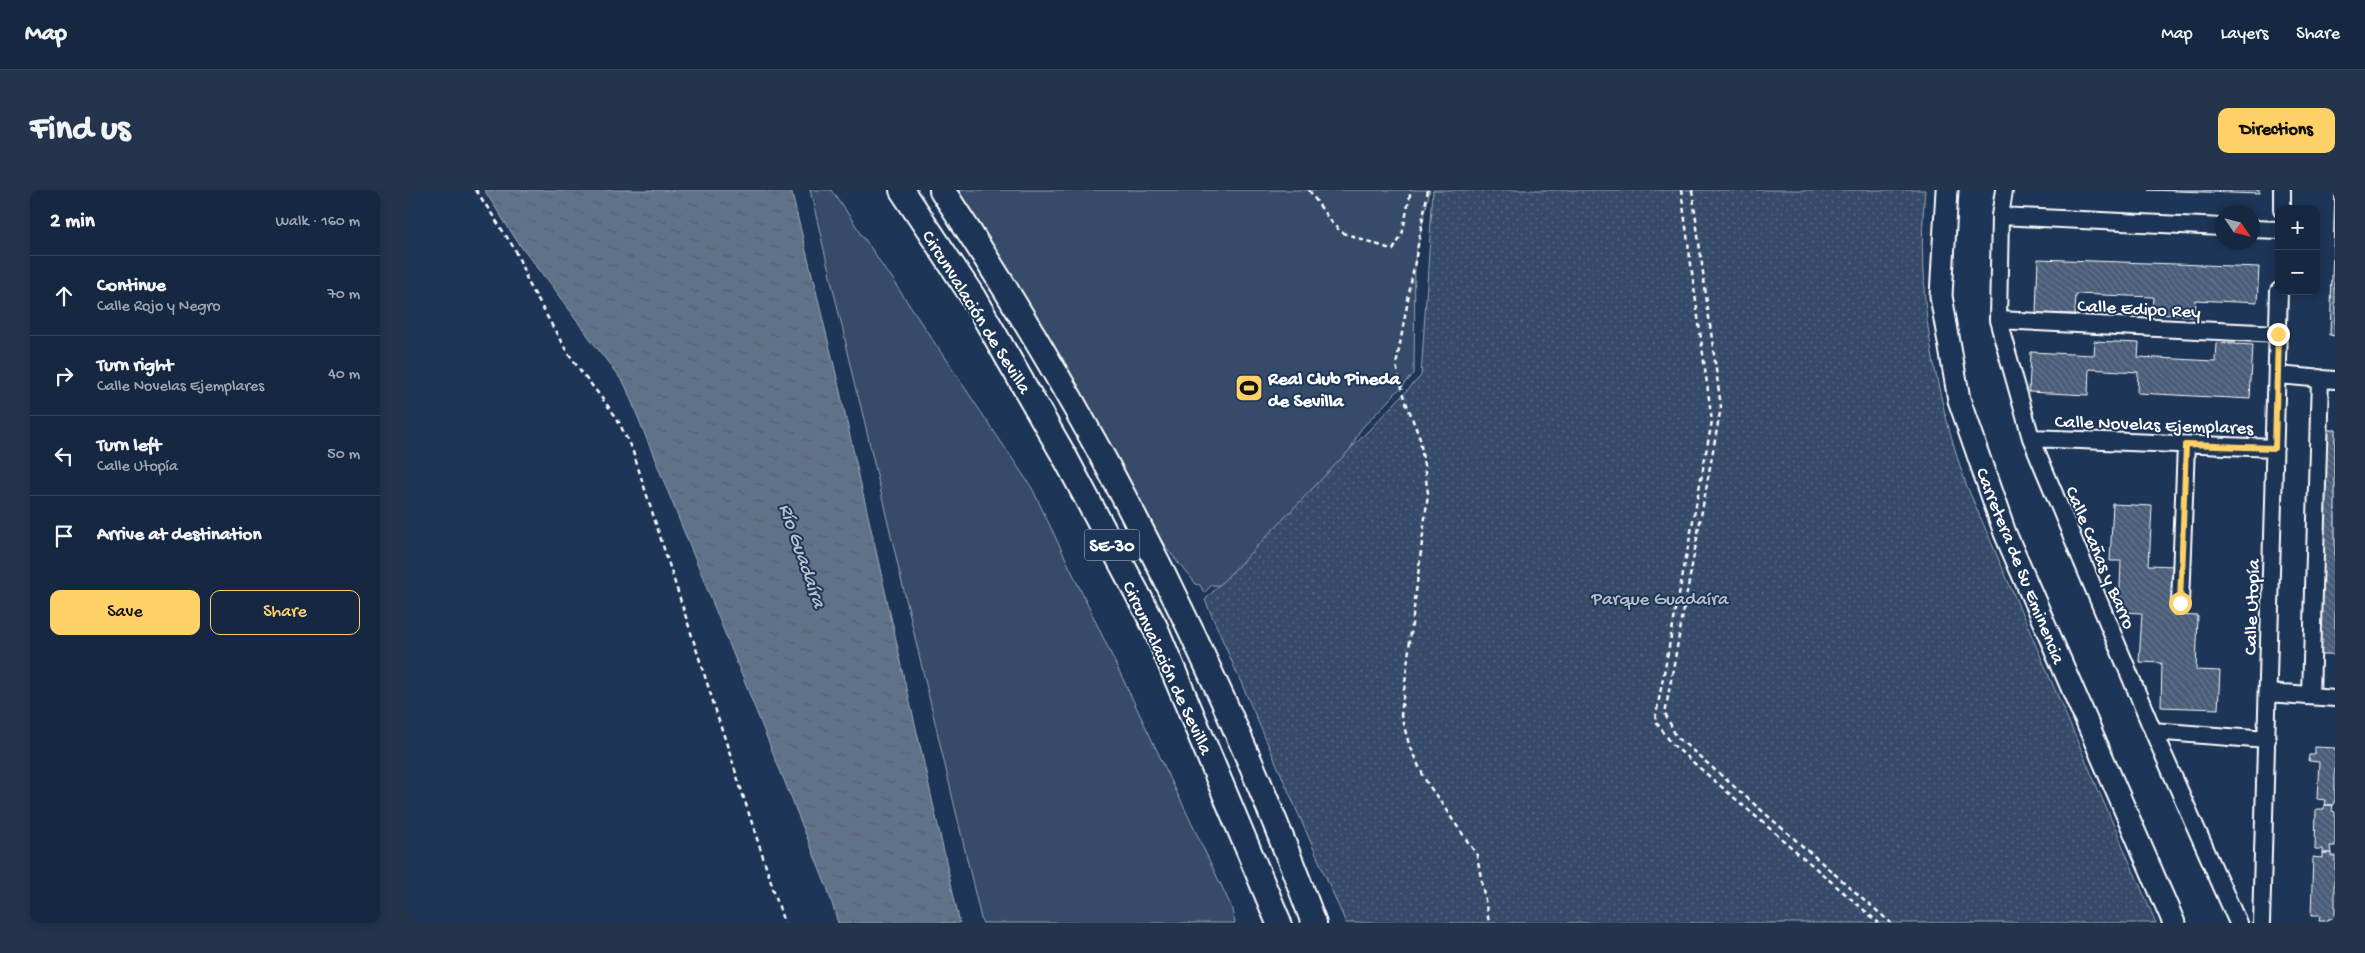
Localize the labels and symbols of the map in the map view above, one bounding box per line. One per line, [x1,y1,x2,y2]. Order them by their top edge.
north arrow [2215,205,2260,250]
street label: Circunvalación de Sevilla [915,227,1036,400]
street label: Calle Edipo Rey [2077,296,2202,325]
route end [2267,323,2290,346]
place label: Real Club Pineda de Sevilla [1267,369,1401,414]
sports icon: Real Club Pineda de Sevilla [1234,373,1264,403]
street label: Calle Novelas Ejemplares [2054,412,2254,441]
street label: Carretera de Su Eminencia [1969,465,2069,669]
street label: Calle Cañas y Barro [2058,484,2139,633]
water label: Río Guadaíra [772,501,830,613]
road number: SE-30 [1084,530,1140,560]
street label: Calle Utopía [2240,557,2267,656]
street label: Circunvalación de Sevilla [1116,578,1217,760]
park label: Parque Guadaíra [1591,589,1730,612]
route start [2169,592,2192,615]

